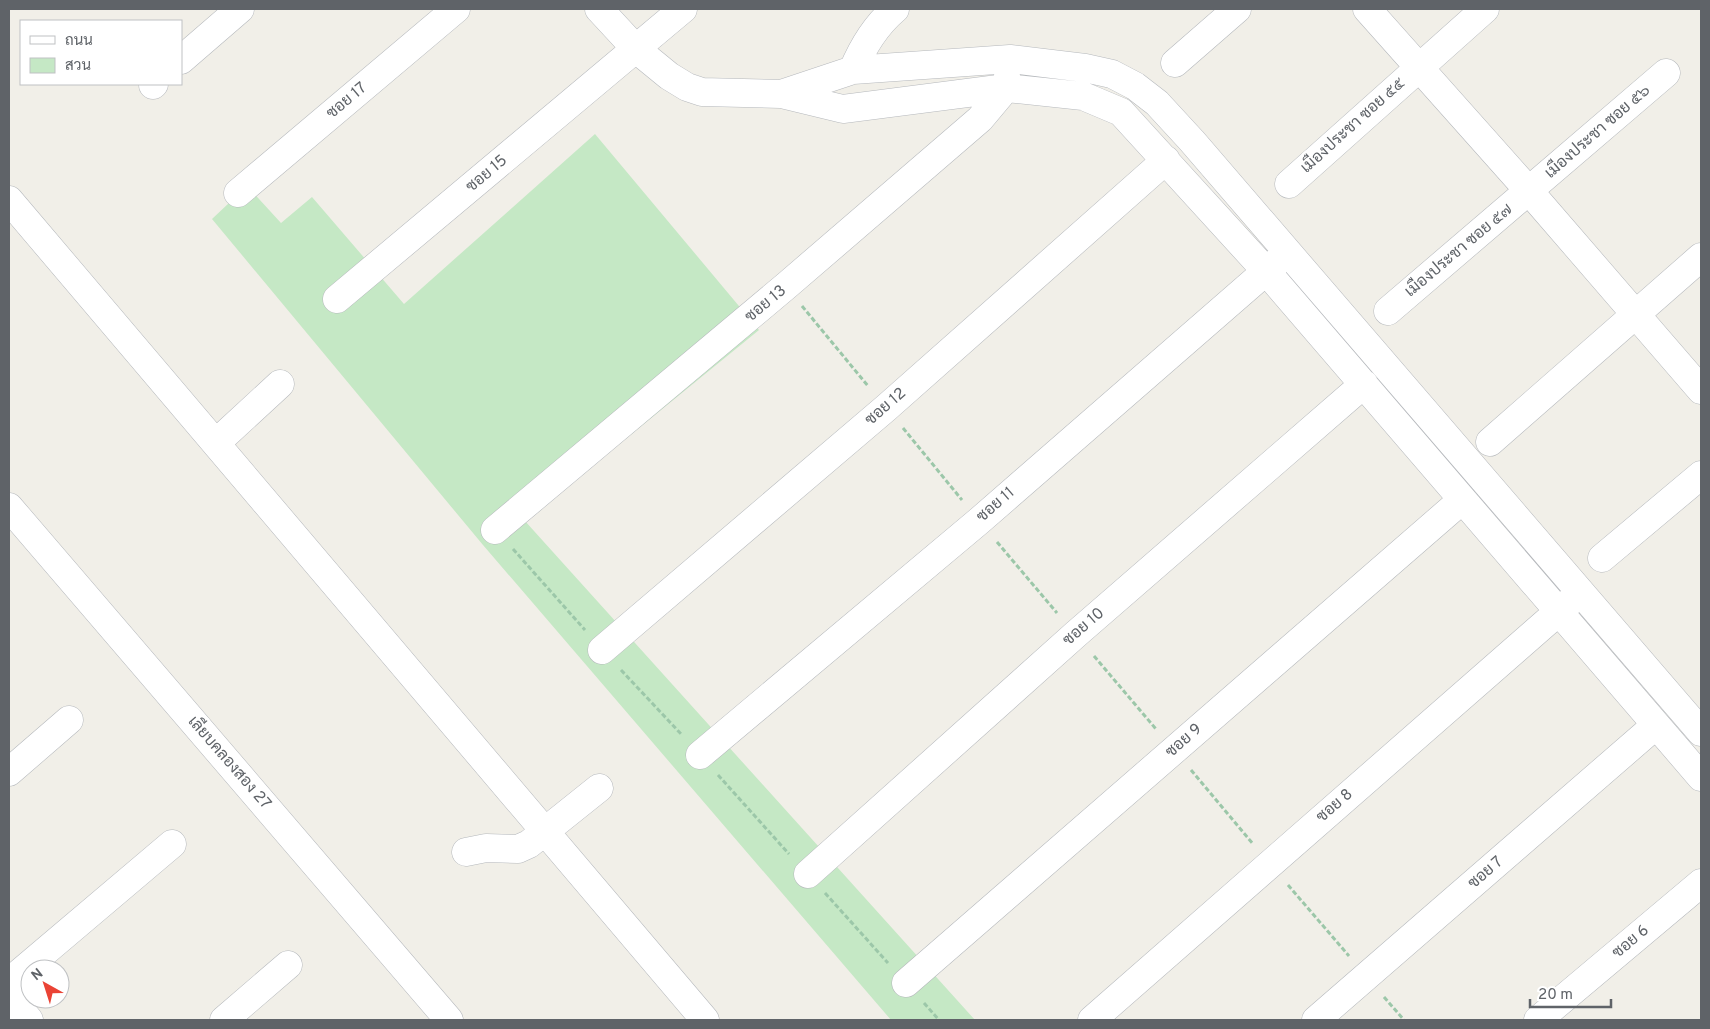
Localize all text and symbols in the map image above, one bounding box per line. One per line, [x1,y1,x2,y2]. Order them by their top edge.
legend [20,20,182,85]
text: ถนน [65,32,93,51]
text: สวน [65,57,91,76]
street label: เมืองประชา ซอย ๕๕ [1295,72,1410,178]
street label: ซอย 17 [323,78,371,124]
street label: เมืองประชา ซอย ๕๖ [1540,79,1655,183]
street label: ซอย 15 [462,151,512,197]
street label: เมืองประชา ซอย ๕๗ [1400,199,1517,302]
street label: ซอย 13 [741,281,791,327]
street label: ซอย 12 [861,384,911,430]
street label: ซอย 11 [973,483,1019,527]
street label: ซอย 10 [1059,604,1109,650]
street label: เลียบคลองสอง 27 [183,710,277,814]
street label: ซอย 9 [1162,720,1206,762]
street label: ซอย 8 [1313,785,1357,827]
street label: ซอย 7 [1464,852,1508,894]
street label: ซอย 6 [1609,921,1653,963]
north arrow [20,959,70,1009]
text: N [29,965,47,985]
scale bar [1530,976,1611,1008]
text: 20 m [1538,986,1573,1005]

